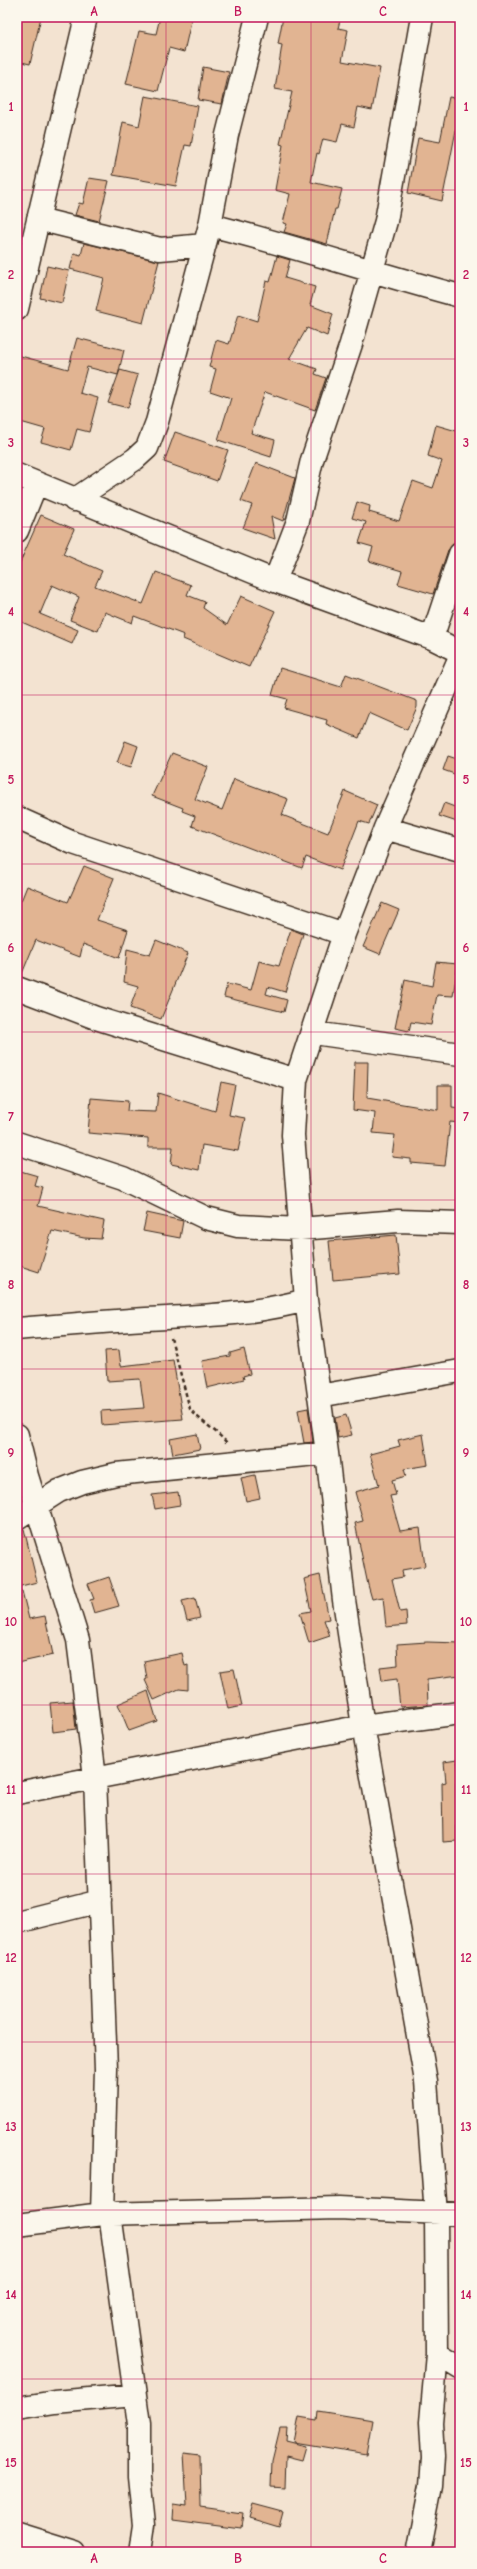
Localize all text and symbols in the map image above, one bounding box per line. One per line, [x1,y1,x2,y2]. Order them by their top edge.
text: A [90,4,98,19]
text: B [234,4,242,19]
text: C [379,4,387,19]
text: 1 [8,99,14,114]
text: 1 [463,99,469,114]
text: 2 [8,267,14,282]
text: 2 [463,267,469,282]
text: 3 [8,435,14,450]
text: 3 [463,435,469,450]
text: 4 [8,604,14,619]
text: 4 [463,604,469,619]
text: 5 [8,772,15,787]
text: 5 [463,772,470,787]
text: 6 [8,940,15,955]
text: 6 [463,940,470,955]
text: 7 [8,1109,14,1124]
text: 7 [463,1109,469,1124]
text: 8 [8,1277,14,1292]
text: 8 [463,1277,469,1292]
text: 9 [8,1445,15,1460]
text: 9 [463,1445,470,1460]
text: 10 [5,1614,17,1629]
text: 10 [460,1614,472,1629]
text: 11 [6,1782,16,1797]
text: 11 [461,1782,471,1797]
text: 12 [5,1950,17,1965]
text: 12 [460,1950,472,1965]
text: 13 [5,2119,17,2134]
text: 13 [460,2119,472,2134]
text: 14 [5,2287,17,2302]
text: 14 [460,2287,472,2302]
text: 15 [5,2455,17,2470]
text: 15 [460,2455,472,2470]
text: A [90,2551,98,2566]
text: B [234,2551,242,2566]
text: C [379,2551,387,2566]

